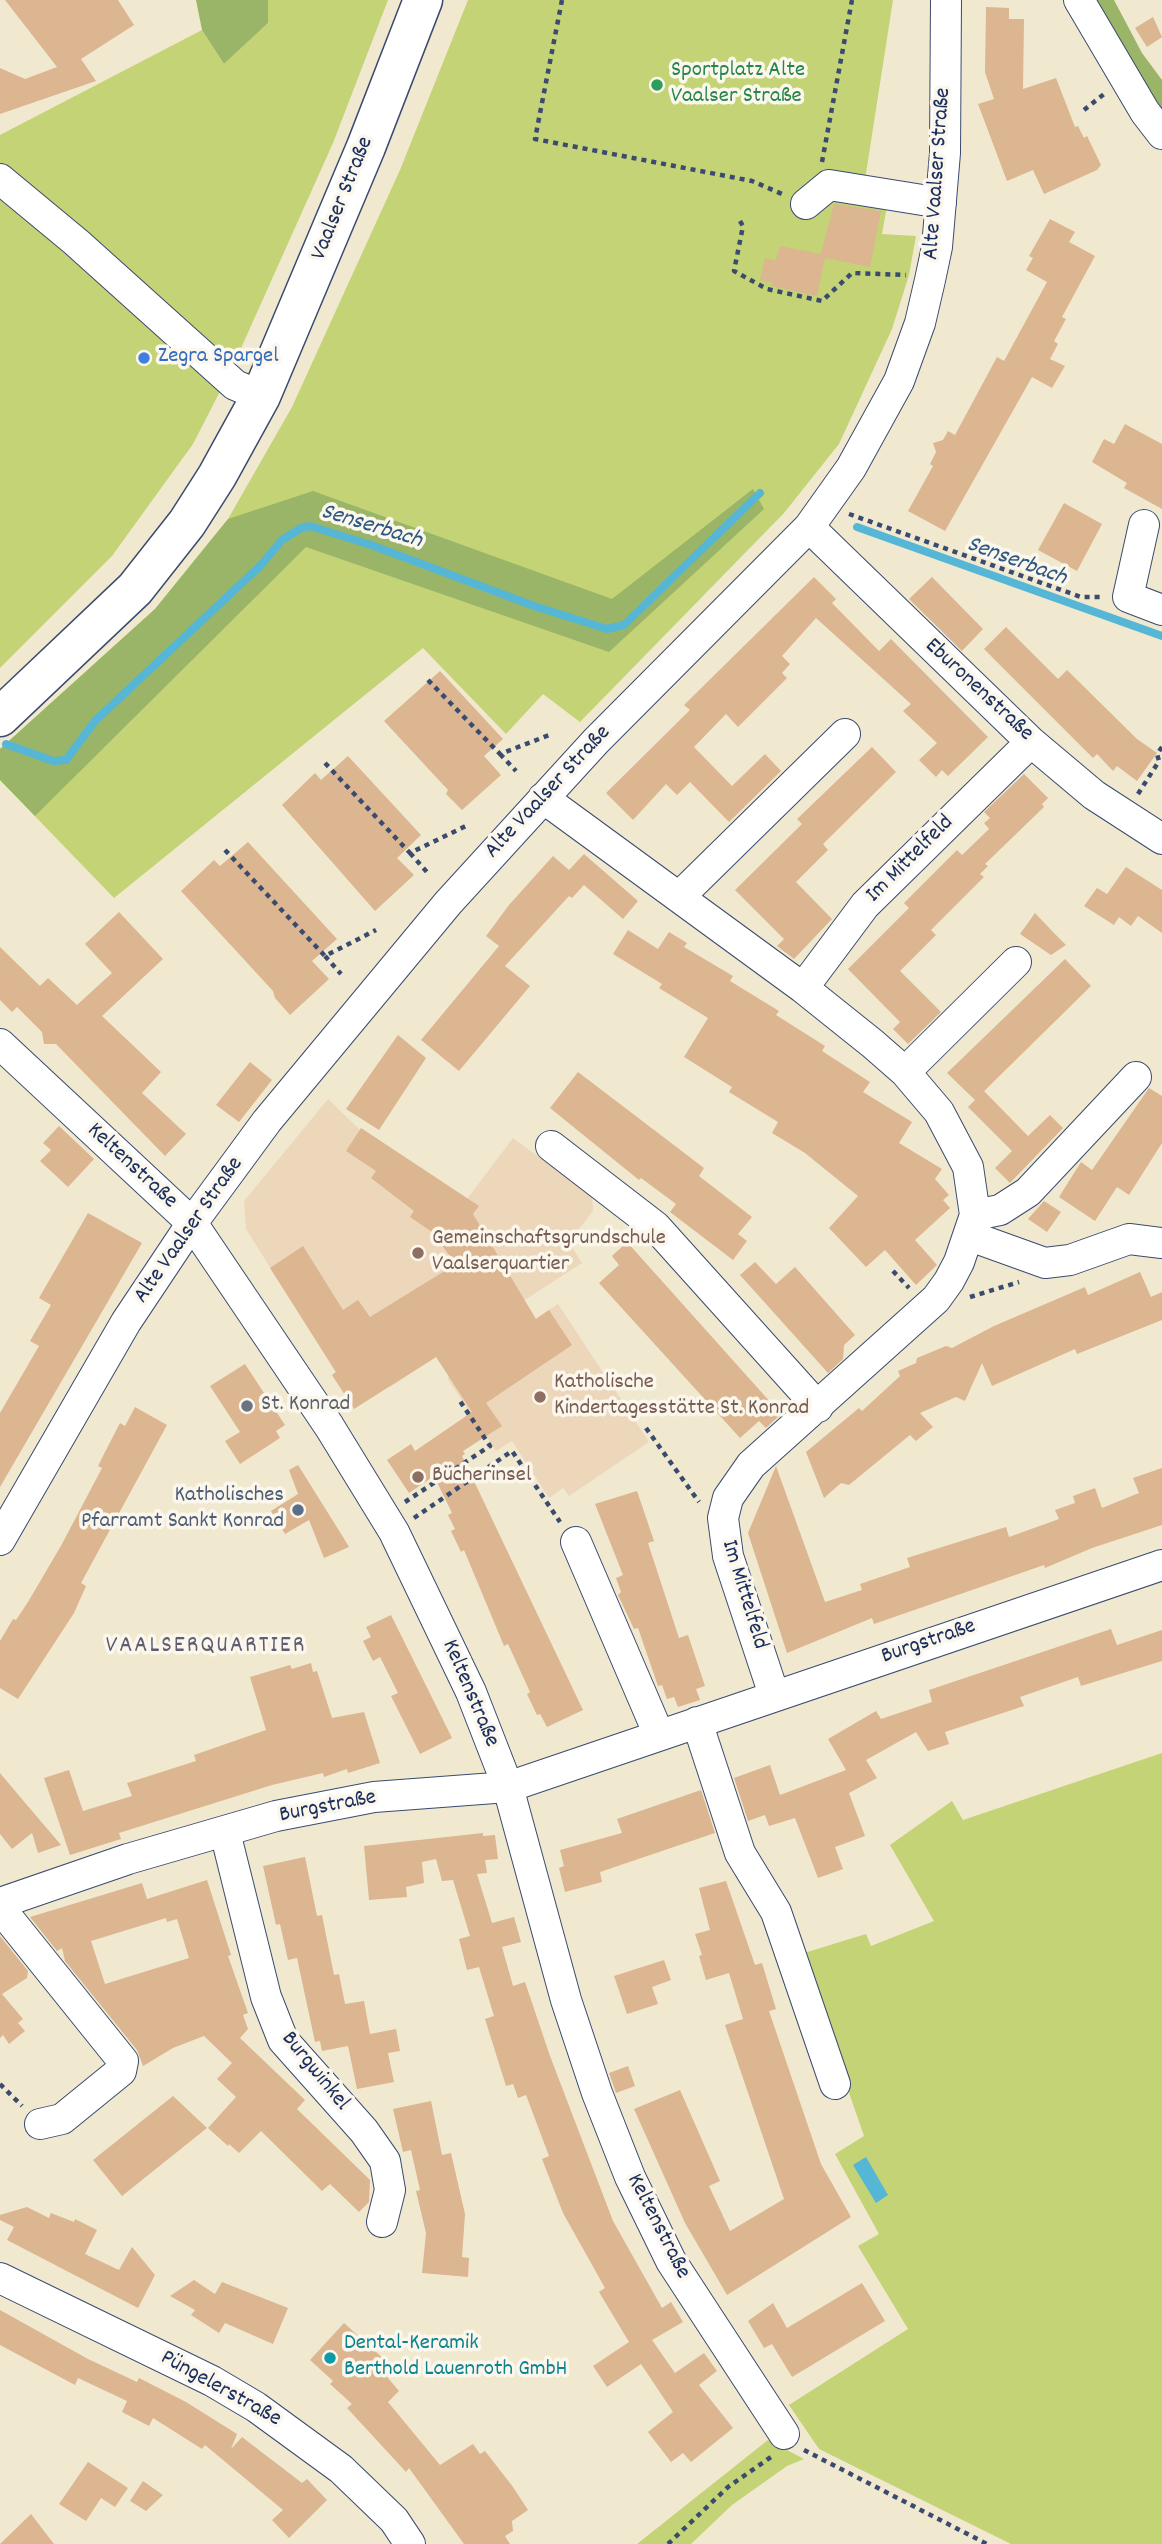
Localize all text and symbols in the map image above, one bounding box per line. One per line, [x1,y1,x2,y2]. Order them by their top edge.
place label: Sportplatz Alte Vaalser Straße [671,58,805,112]
marker: Sportplatz Alte Vaalser Straße [649,77,665,93]
street label: Alte Vaalser Straße [919,87,959,261]
street label: Vaalser Straße [307,133,381,265]
place label: Zegra Spargel [158,344,279,372]
marker: Zegra Spargel [136,350,152,366]
water label: Senserbach [317,499,425,557]
water label: Senserbach [962,532,1070,594]
street label: Eburonenstraße [918,634,1038,748]
street label: Alte Vaalser Straße [480,720,618,866]
street label: Im Mittelfeld [861,810,961,910]
street label: Keltenstraße [80,1118,182,1216]
street label: Alte Vaalser Straße [129,1152,251,1310]
place label: Gemeinschaftsgrundschule Vaalserquartier [432,1226,666,1280]
marker: Gemeinschaftsgrundschule Vaalserquartier [410,1245,426,1261]
place label: Katholische Kindertagesstätte St. Konrad [554,1370,809,1424]
marker: Katholische Kindertagesstätte St. Konrad [532,1389,548,1405]
place label: St. Konrad [261,1392,350,1420]
marker: St. Konrad [239,1398,255,1414]
place label: Bücherinsel [432,1463,531,1491]
marker: Bücherinsel [410,1469,426,1485]
place label: Katholisches Pfarramt Sankt Konrad [81,1483,284,1537]
marker: Katholisches Pfarramt Sankt Konrad [290,1502,306,1518]
street label: Im Mittelfeld [713,1537,773,1653]
street label: Burgstraße [878,1614,980,1672]
district label: VAALSERQUARTIER [108,1634,304,1662]
street label: Keltenstraße [434,1636,504,1752]
street label: Burgstraße [277,1785,379,1831]
street label: Burgwinkel [274,2027,354,2117]
street label: Keltenstraße [619,2170,695,2284]
place label: Dental-Keramik Berthold Lauenroth GmbH [344,2331,567,2385]
street label: Püngelerstraße [155,2345,285,2435]
marker: Dental-Keramik Berthold Lauenroth GmbH [322,2350,338,2366]

